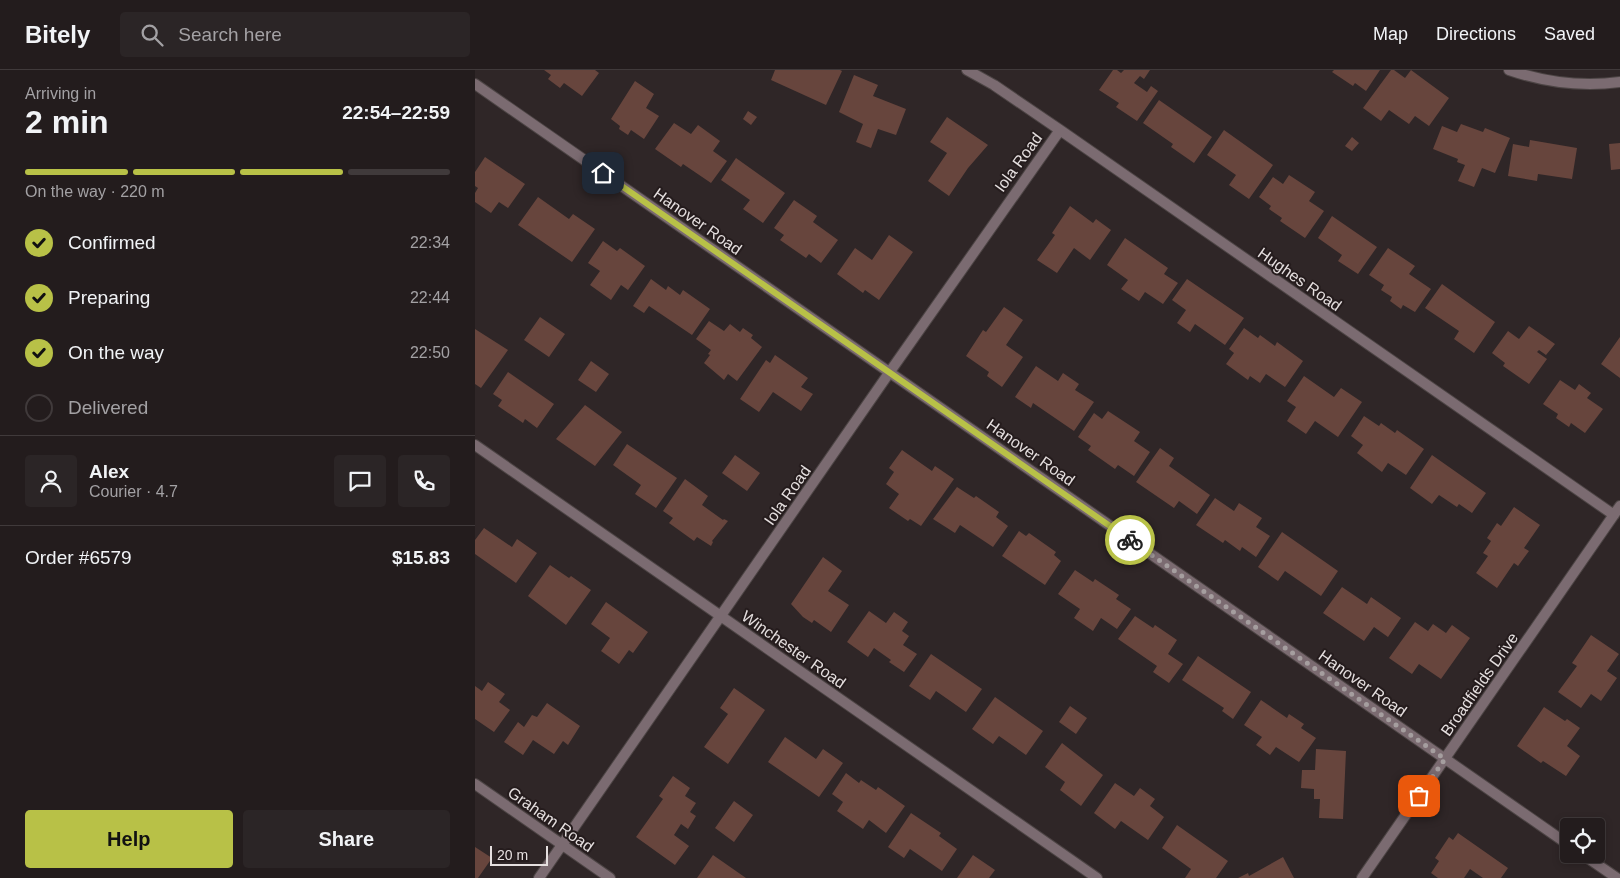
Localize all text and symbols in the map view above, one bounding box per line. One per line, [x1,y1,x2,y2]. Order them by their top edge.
search box [120,12,470,57]
text: Bitely [25,21,90,48]
icon: search [138,21,166,49]
text: Search here [178,24,282,45]
text: Map [1373,24,1408,44]
text: Directions [1436,24,1516,44]
text: Saved [1544,24,1595,44]
text: Arriving in [25,85,96,102]
text: 22:54–22:59 [342,102,450,123]
text: 2 min [25,104,109,140]
street label: Iola Road [991,130,1045,195]
pin [582,152,624,194]
icon: home [589,159,617,187]
text: On the way · 220 m [25,183,165,200]
street label: Hanover Road [651,185,745,258]
icon: check [25,229,53,257]
text: Confirmed [68,232,156,253]
text: 22:34 [410,234,450,251]
street label: Hughes Road [1255,244,1345,314]
icon: check [25,284,53,312]
text: Preparing [68,287,150,308]
text: 22:44 [410,289,450,306]
icon: check [25,339,53,367]
text: On the way [68,342,164,363]
text: 22:50 [410,344,450,361]
text: Delivered [68,397,148,418]
street label: Hanover Road [984,416,1078,489]
button: person [25,455,77,507]
button: chat [334,455,386,507]
button: phone [398,455,450,507]
text: Alex [89,461,129,482]
street label: Iola Road [761,462,814,528]
text: Courier · 4.7 [89,483,178,500]
courier [1105,515,1155,565]
icon: bike [1116,526,1144,554]
text: Order #6579 [25,547,132,568]
text: $15.83 [392,547,450,568]
street label: Winchester Road [739,607,849,692]
street label: Broadfields Drive [1438,629,1521,739]
street label: Hanover Road [1316,647,1410,720]
pin [1398,775,1440,817]
icon: bag [1405,782,1433,810]
street label: Graham Road [505,784,597,855]
button: Help [25,810,233,868]
button: Share [243,810,450,868]
map controls [1560,818,1605,863]
button: locate [1560,818,1605,863]
scale bar [490,843,547,866]
text: 20 m [497,847,528,863]

